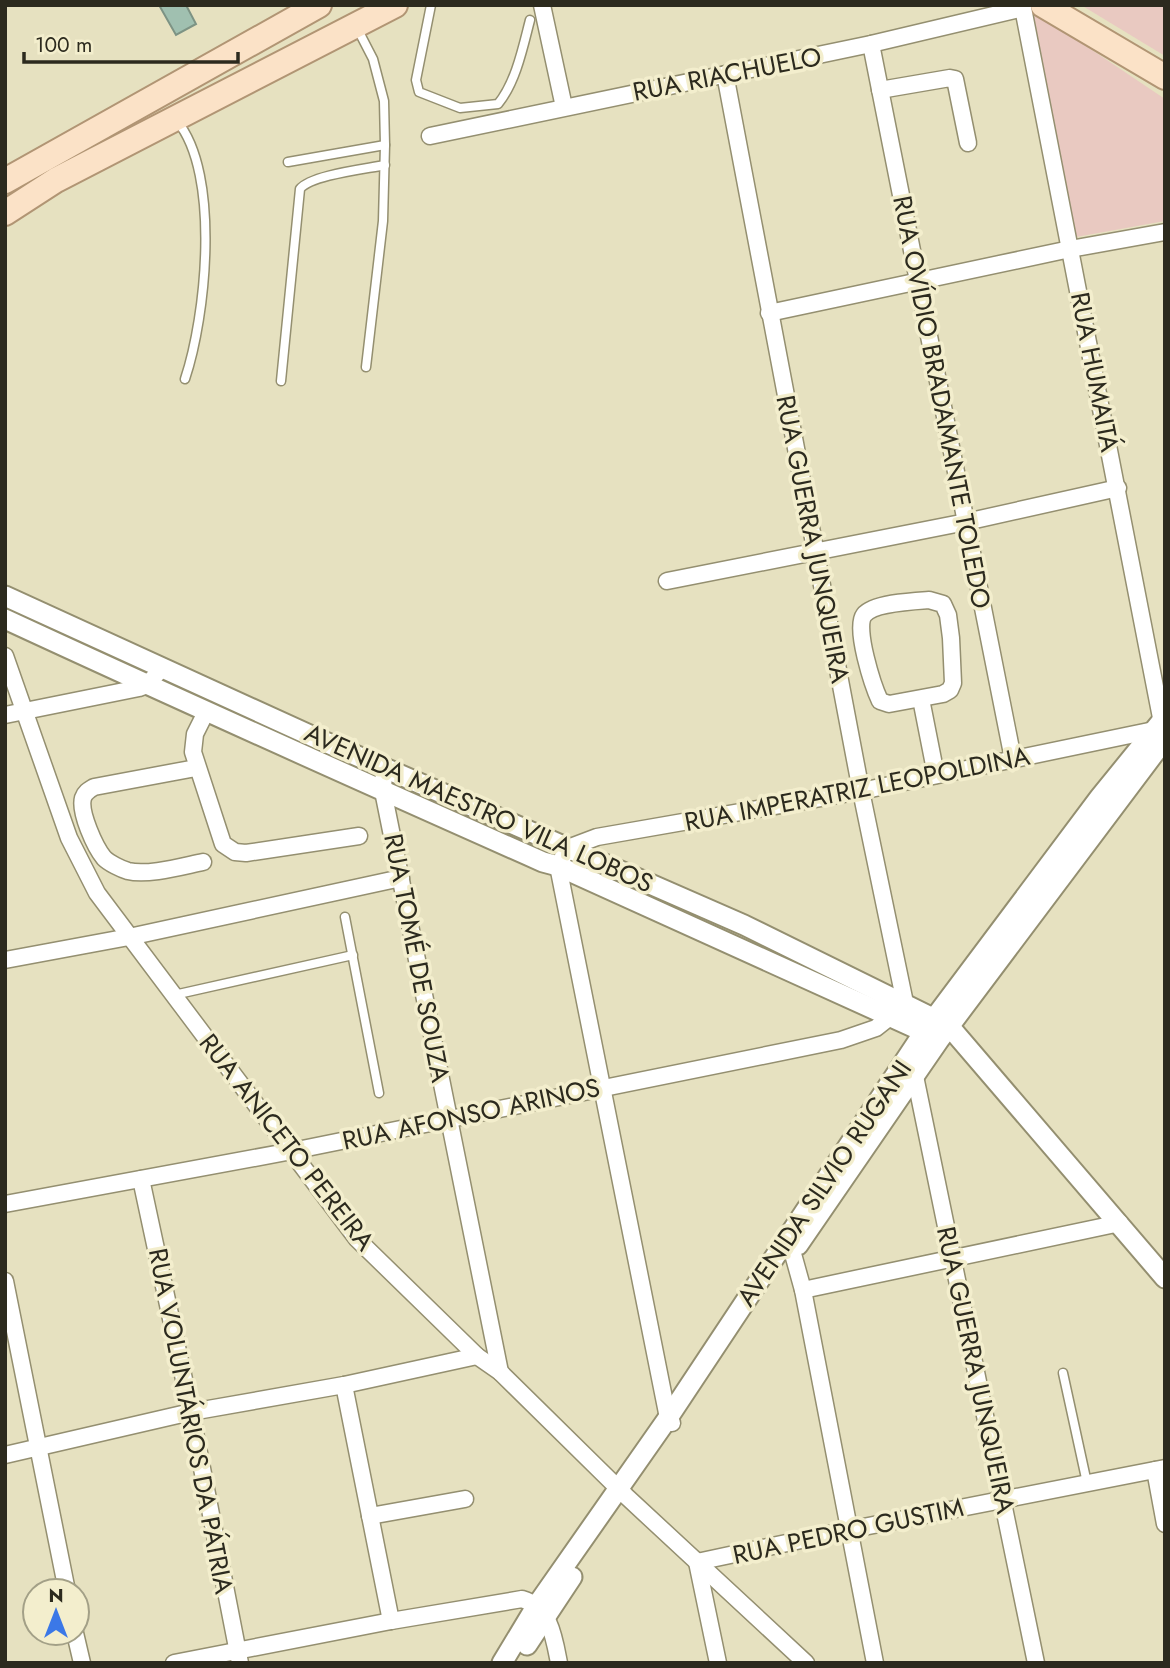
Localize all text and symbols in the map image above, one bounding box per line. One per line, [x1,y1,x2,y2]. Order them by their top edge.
scale bar [24,21,238,65]
text: 100 m [35,30,92,60]
street label: RUA RIACHUELO [629,37,825,111]
street label: RUA OVÍDIO BRADAMANTE TOLEDO [883,192,1001,612]
street label: RUA HUMAITÁ [1061,289,1129,456]
street label: RUA GUERRA JUNQUEIRA [766,392,860,687]
street label: AVENIDA MAESTRO VILA LOBOS [299,714,659,902]
street label: RUA IMPERATRIZ LEOPOLDINA [681,737,1034,841]
street label: RUA TOMÉ DE SOUZA [374,830,460,1086]
street label: RUA ANICETO PEREIRA [190,1025,384,1259]
street label: AVENIDA SILVIO RUGANI [727,1052,921,1314]
street label: RUA AFONSO ARINOS [339,1068,603,1160]
street label: RUA GUERRA JUNQUEIRA [927,1223,1025,1518]
street label: RUA VOLUNTÁRIOS DA PÁTRIA [139,1245,243,1598]
street label: RUA PEDRO GUSTIM [729,1488,967,1574]
north arrow [21,1577,91,1647]
text: N [48,1582,64,1609]

